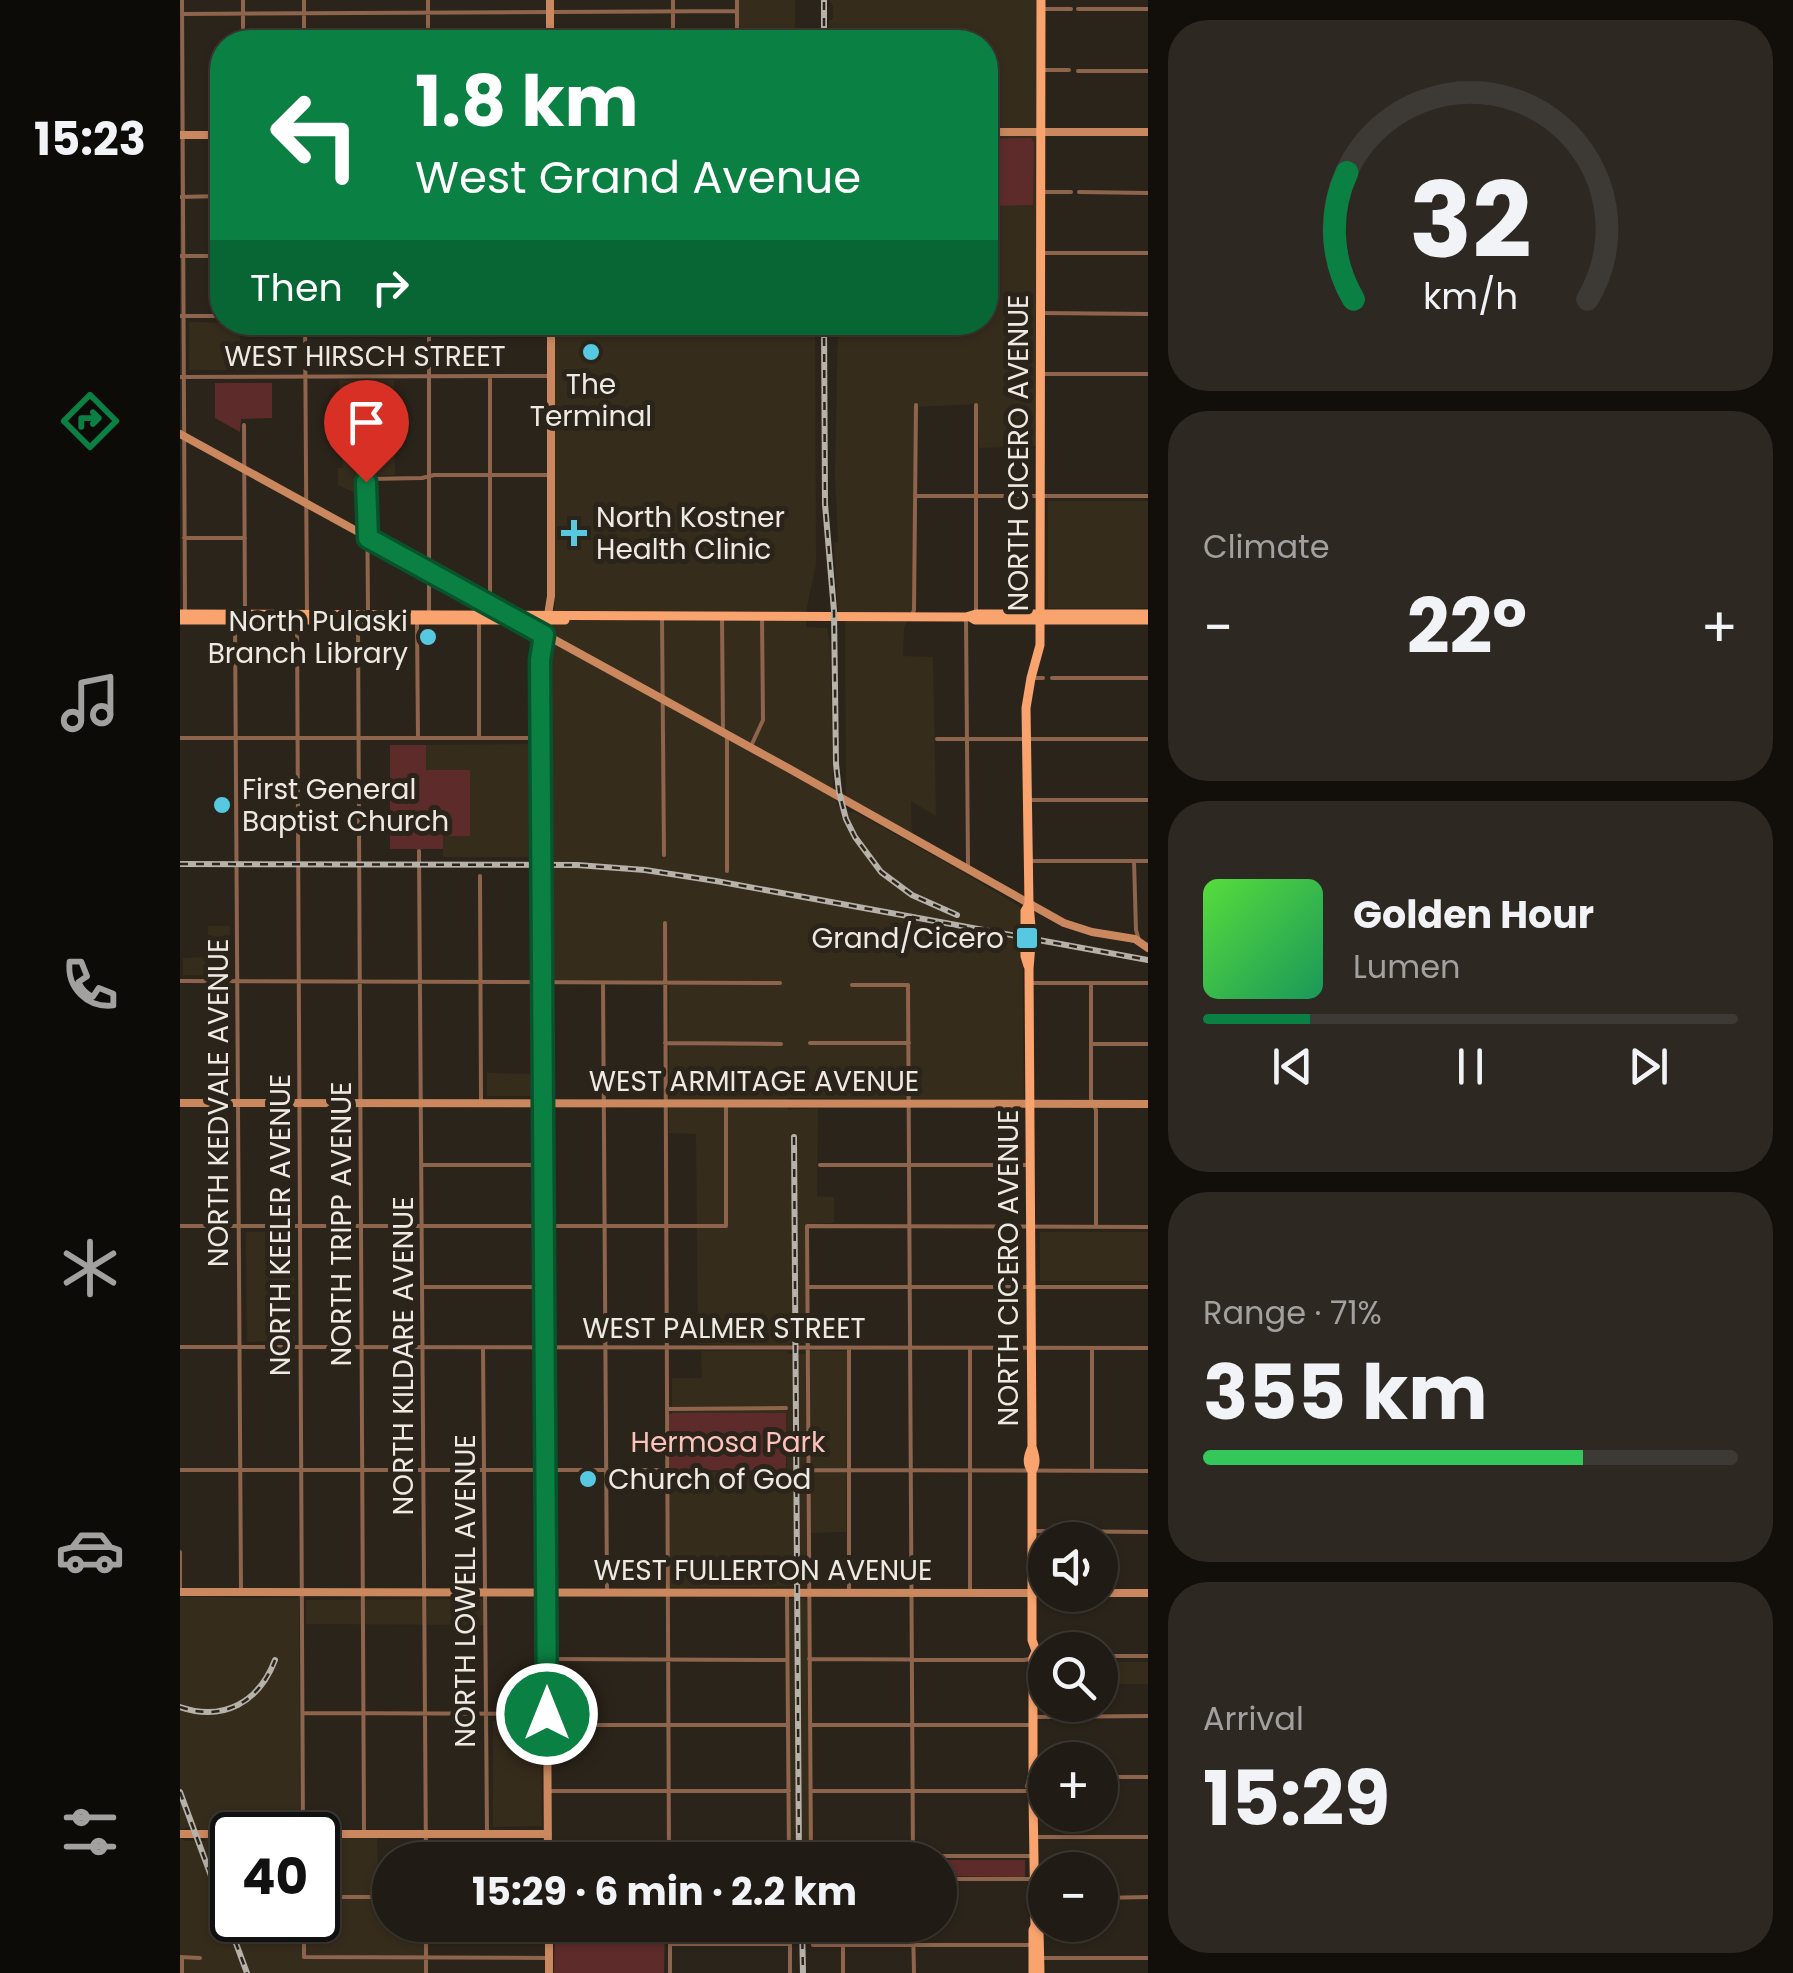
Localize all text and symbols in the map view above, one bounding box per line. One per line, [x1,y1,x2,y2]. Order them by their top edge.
text: 1.8 km [415,52,639,151]
icon: left [250,70,380,200]
text: 15:23 [34,108,146,171]
text: West Grand Avenue [415,146,861,209]
text: 32 [1409,148,1532,293]
icon: right [363,260,418,315]
text: Then [250,261,343,314]
text: km/h [1423,271,1518,322]
street label: NORTH CICERO AVENUE [999,295,1038,611]
street label: WEST HIRSCH STREET [224,337,506,376]
marker: The Terminal [580,341,602,363]
place label: The Terminal [530,365,652,436]
pin [324,380,409,483]
icon: directions [55,386,125,456]
icon: arrive [339,395,394,450]
place label: North Kostner Health Clinic [596,498,785,569]
marker: North Kostner Health Clinic [561,520,587,546]
text: Climate [1203,524,1330,569]
text: 22° [1407,574,1527,679]
text: − [1203,589,1233,666]
text: + [1700,589,1738,666]
place label: North Pulaski Branch Library [208,602,408,673]
marker: North Pulaski Branch Library [417,626,439,648]
icon: music [55,668,125,738]
place label: First General Baptist Church [242,770,449,841]
marker: First General Baptist Church [211,794,233,816]
text: Golden Hour [1353,888,1594,941]
place label: Grand/Cicero [811,919,1004,958]
marker: Grand/Cicero [1014,925,1040,951]
street label: NORTH KEDVALE AVENUE [199,939,238,1267]
text: Lumen [1353,944,1461,989]
icon: phone [55,950,125,1020]
icon: previous [1265,1039,1320,1094]
icon: pause [1443,1039,1498,1094]
icon: next [1621,1039,1676,1094]
street label: WEST ARMITAGE AVENUE [589,1062,919,1101]
street label: NORTH KEELER AVENUE [261,1074,300,1376]
street label: NORTH TRIPP AVENUE [322,1082,361,1366]
street label: NORTH CICERO AVENUE [989,1110,1028,1426]
street label: NORTH KILDARE AVENUE [384,1196,423,1516]
icon: climate [55,1233,125,1303]
text: Range · 71% [1203,1290,1382,1335]
street label: WEST PALMER STREET [582,1309,866,1348]
text: 355 km [1203,1340,1488,1445]
park label: Hermosa Park [631,1423,826,1462]
street label: NORTH LOWELL AVENUE [446,1434,485,1748]
place label: Church of God [608,1460,812,1499]
marker: Church of God [577,1468,599,1490]
icon: car [55,1515,125,1585]
map controls [1028,1522,1118,1942]
button: sound [1028,1522,1118,1612]
street label: WEST FULLERTON AVENUE [594,1551,932,1590]
button: search [1028,1632,1118,1722]
position arrow [495,1662,599,1766]
text: Arrival [1203,1696,1304,1741]
button: + [1028,1742,1118,1832]
text: 15:29 [1203,1746,1390,1851]
icon: filters [55,1797,125,1867]
speed limit sign: 40 [210,1812,340,1942]
button: − [1028,1852,1118,1942]
text: 15:29 · 6 min · 2.2 km [472,1865,857,1918]

